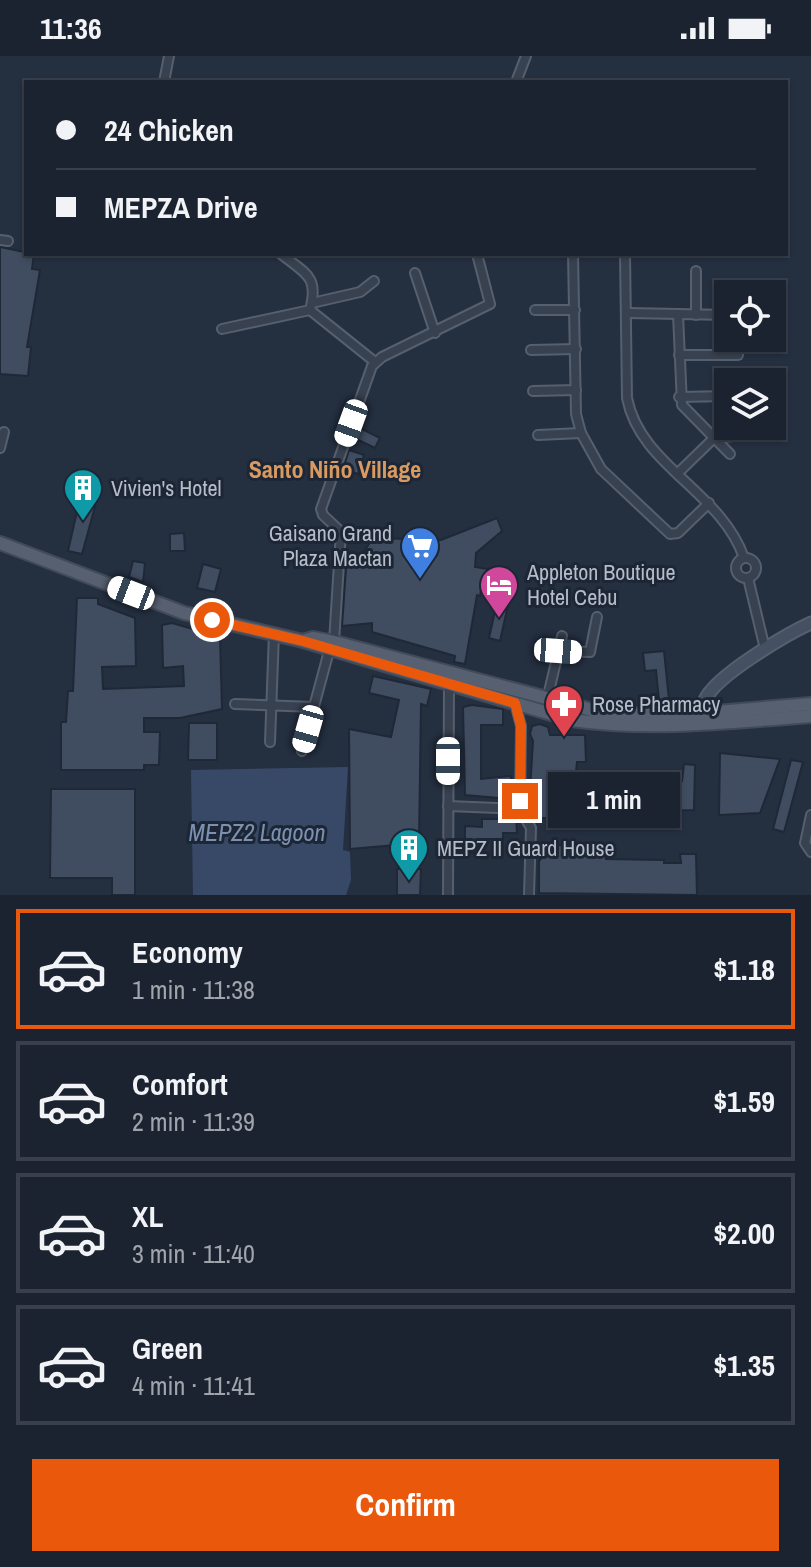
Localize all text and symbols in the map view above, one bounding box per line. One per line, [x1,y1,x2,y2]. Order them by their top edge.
text: 11:36 [40,8,102,48]
text: 24 Chicken [104,110,234,150]
text: MEPZA Drive [104,187,258,227]
map controls [714,280,786,440]
button: locate [714,280,786,352]
button: layers [714,368,786,440]
car [332,396,370,450]
district label: Santo Niño Village [249,453,421,485]
building icon: Vivien's Hotel [62,467,104,522]
place label: Vivien's Hotel [111,473,221,503]
place label: Gaisano Grand Plaza Mactan [269,518,392,573]
supermarket icon: Gaisano Grand Plaza Mactan [399,525,441,580]
place label: Appleton Boutique Hotel Cebu [526,557,675,612]
hotel icon: Appleton Boutique Hotel Cebu [478,564,520,619]
car [104,573,158,613]
route start [194,602,230,638]
car [533,637,583,665]
pharmacy icon: Rose Pharmacy [543,683,585,738]
place label: Rose Pharmacy [592,689,720,719]
car [290,703,326,755]
car [436,737,460,785]
callout: 1 min [548,773,680,829]
text: 1 min [586,782,642,817]
route end [502,783,538,819]
water label: MEPZ2 Lagoon [189,816,325,848]
building icon: MEPZ II Guard House [388,827,430,882]
place label: MEPZ II Guard House [437,833,614,863]
text: Economy [132,932,243,972]
icon: car [36,933,108,1005]
text: $1.18 [713,949,775,989]
text: 1 min · 11:38 [132,972,255,1007]
text: Comfort [132,1064,228,1104]
icon: car [36,1065,108,1137]
text: $1.59 [713,1081,775,1121]
text: 2 min · 11:39 [132,1104,255,1139]
text: XL [132,1196,163,1236]
icon: car [36,1197,108,1269]
text: $2.00 [713,1213,775,1253]
text: 3 min · 11:40 [132,1236,255,1271]
text: Green [132,1328,203,1368]
icon: car [36,1329,108,1401]
text: $1.35 [713,1345,775,1385]
text: 4 min · 11:41 [132,1368,255,1403]
button: Confirm [32,1459,779,1551]

